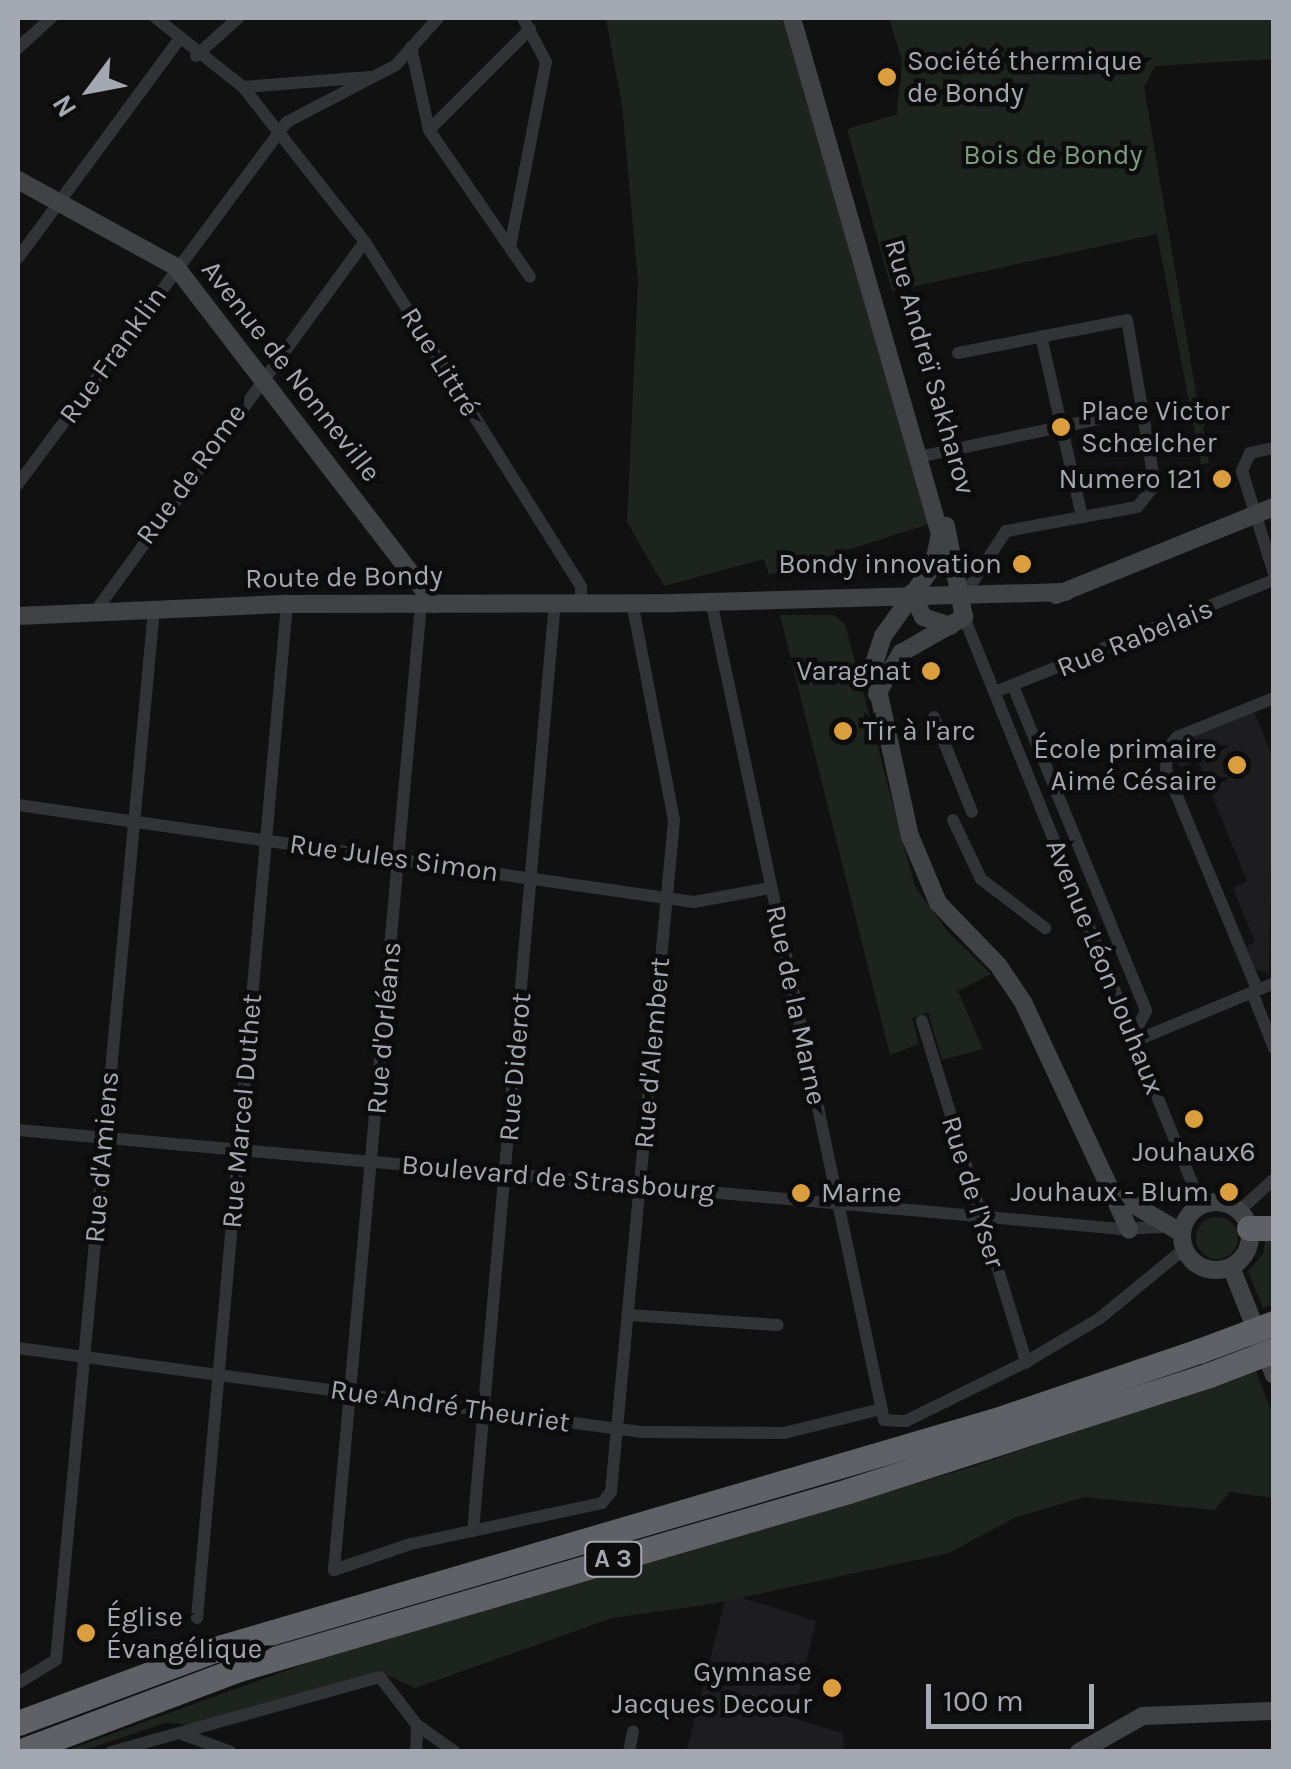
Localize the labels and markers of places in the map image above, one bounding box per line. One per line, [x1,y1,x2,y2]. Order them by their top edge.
place label: Société thermique de Bondy [907,44,1142,110]
marker: Société thermique de Bondy [876,66,898,88]
place label: Place Victor Schœlcher [1081,394,1230,460]
marker: Place Victor Schœlcher [1050,416,1072,438]
place label: Numero 121 [1059,462,1202,496]
marker: Numero 121 [1211,468,1233,490]
place label: Bondy innovation [778,547,1002,581]
marker: Bondy innovation [1011,553,1033,575]
place label: Varagnat [797,654,911,688]
marker: Varagnat [920,660,942,682]
place label: Tir à l'arc [863,714,976,748]
marker: Tir à l'arc [832,720,854,742]
place label: École primaire Aimé Césaire [1033,732,1217,798]
marker: École primaire Aimé Césaire [1226,754,1248,776]
marker: Jouhaux6 [1183,1108,1205,1130]
place label: Jouhaux6 [1132,1135,1256,1169]
place label: Jouhaux - Blum [1010,1175,1209,1209]
place label: Marne [821,1176,902,1210]
marker: Jouhaux - Blum [1218,1181,1240,1203]
marker: Marne [790,1182,812,1204]
place label: Église Évangélique [106,1600,262,1666]
marker: Église Évangélique [75,1622,97,1644]
place label: Gymnase Jacques Decour [612,1655,812,1721]
marker: Gymnase Jacques Decour [821,1677,843,1699]

